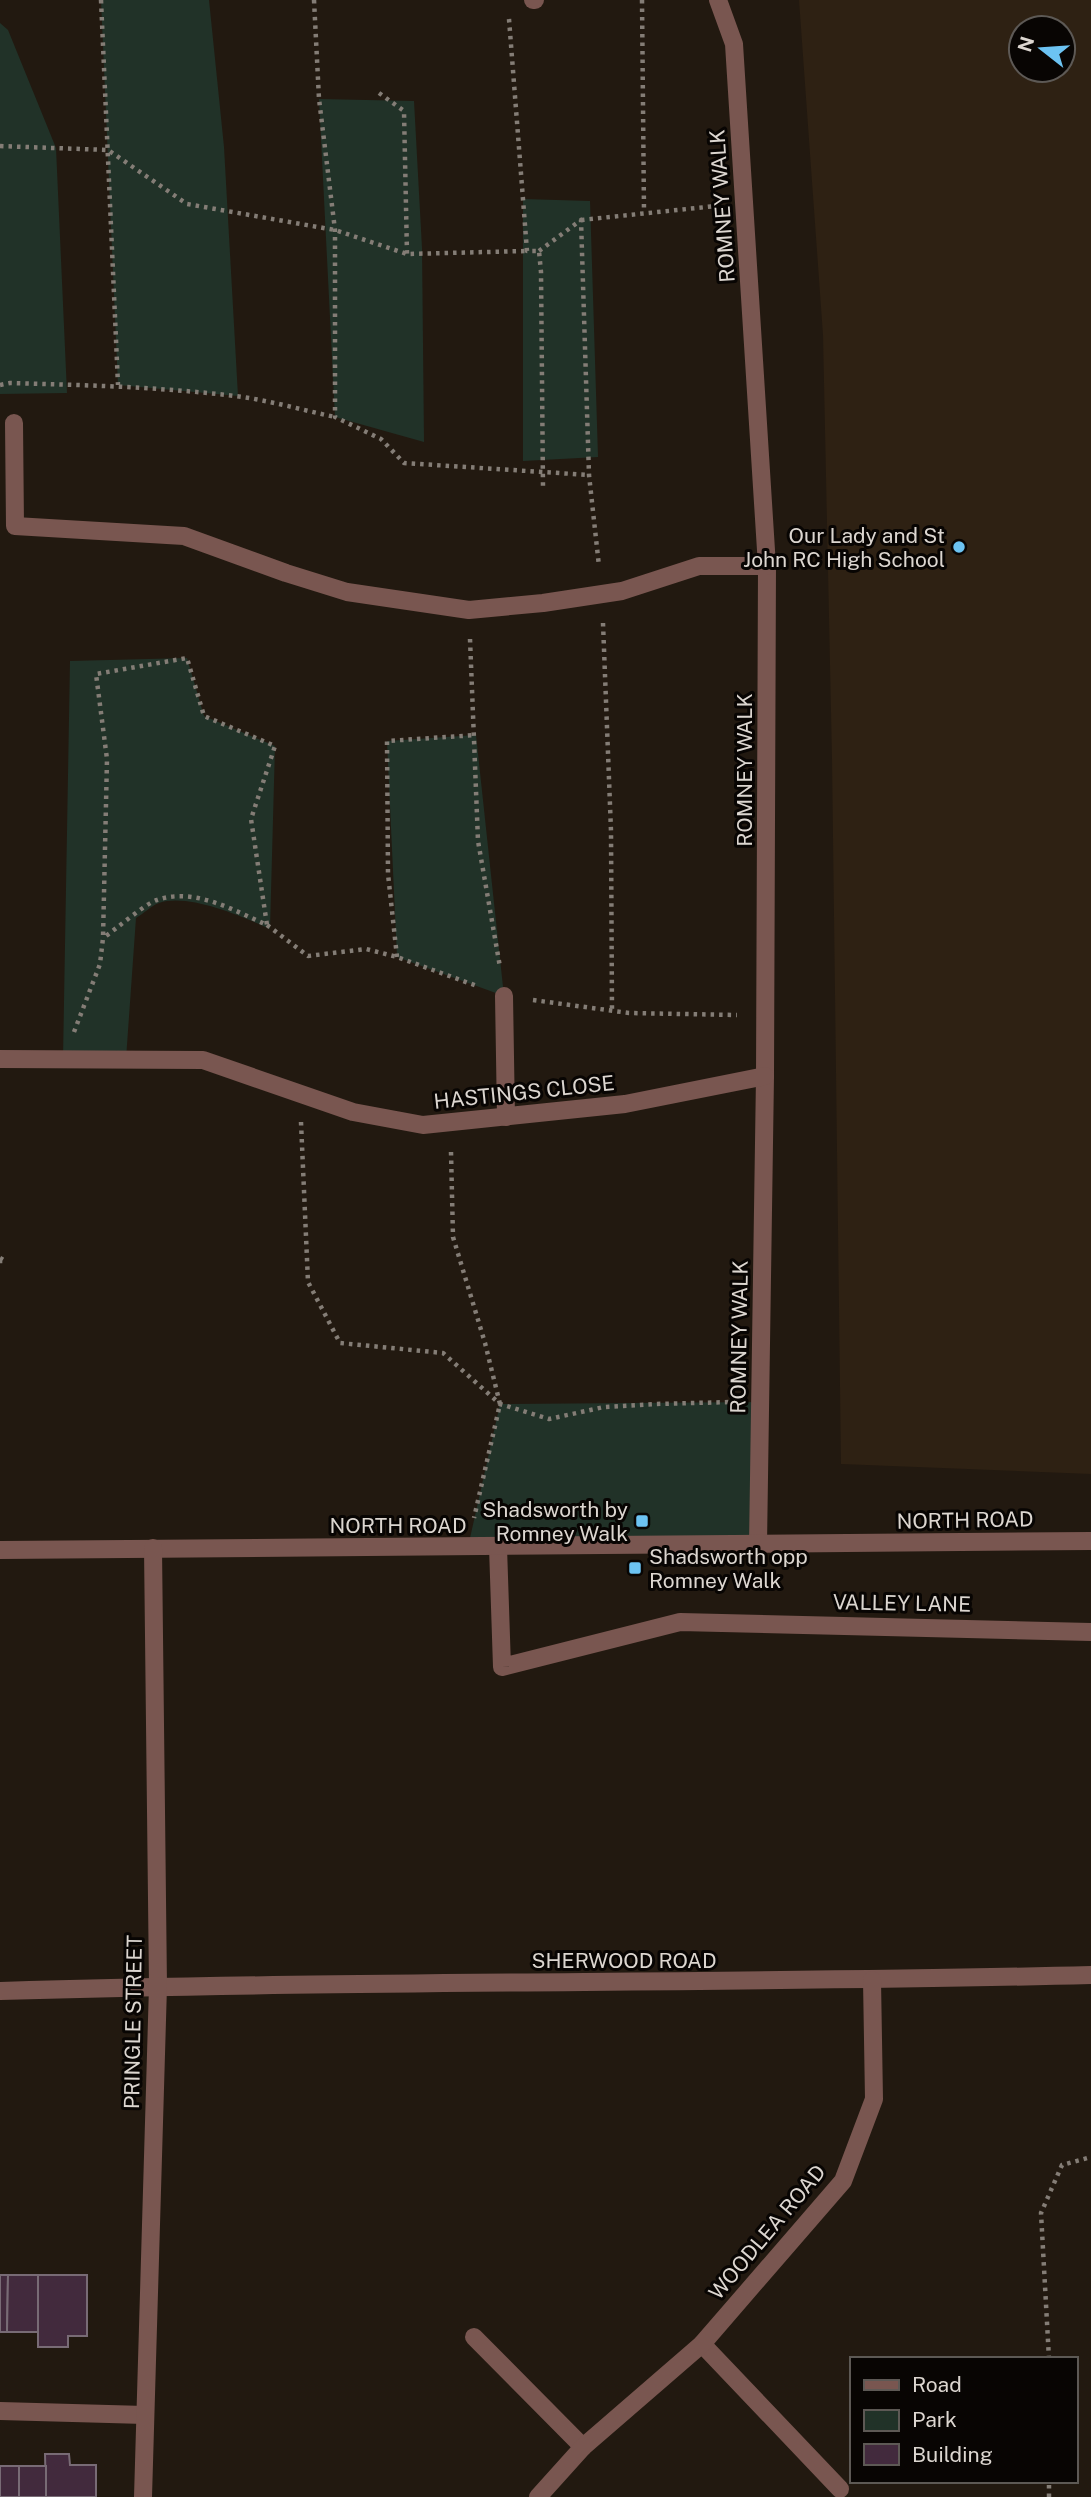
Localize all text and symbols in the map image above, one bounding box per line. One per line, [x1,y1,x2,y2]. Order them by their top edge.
north arrow [1007,14,1077,84]
text: N [1013,34,1038,54]
street label: ROMNEY WALK [704,129,740,283]
place label: Our Lady and St John RC High School [743,523,945,572]
marker: Our Lady and St John RC High School [951,539,967,555]
street label: ROMNEY WALK [732,693,757,847]
street label: HASTINGS CLOSE [432,1070,616,1114]
street label: ROMNEY WALK [725,1260,753,1414]
place label: Shadsworth by Romney Walk [482,1497,628,1546]
street label: NORTH ROAD [896,1506,1034,1534]
street label: NORTH ROAD [329,1513,467,1538]
marker: Shadsworth by Romney Walk [634,1513,650,1529]
place label: Shadsworth opp Romney Walk [649,1544,808,1593]
marker: Shadsworth opp Romney Walk [627,1560,643,1576]
street label: VALLEY LANE [833,1589,971,1617]
street label: PRINGLE STREET [119,1935,147,2109]
street label: SHERWOOD ROAD [531,1948,717,1973]
street label: WOODLEA ROAD [703,2160,831,2304]
legend [850,2357,1077,2483]
text: Road [912,2372,962,2397]
text: Park [912,2407,957,2432]
text: Building [912,2442,993,2467]

